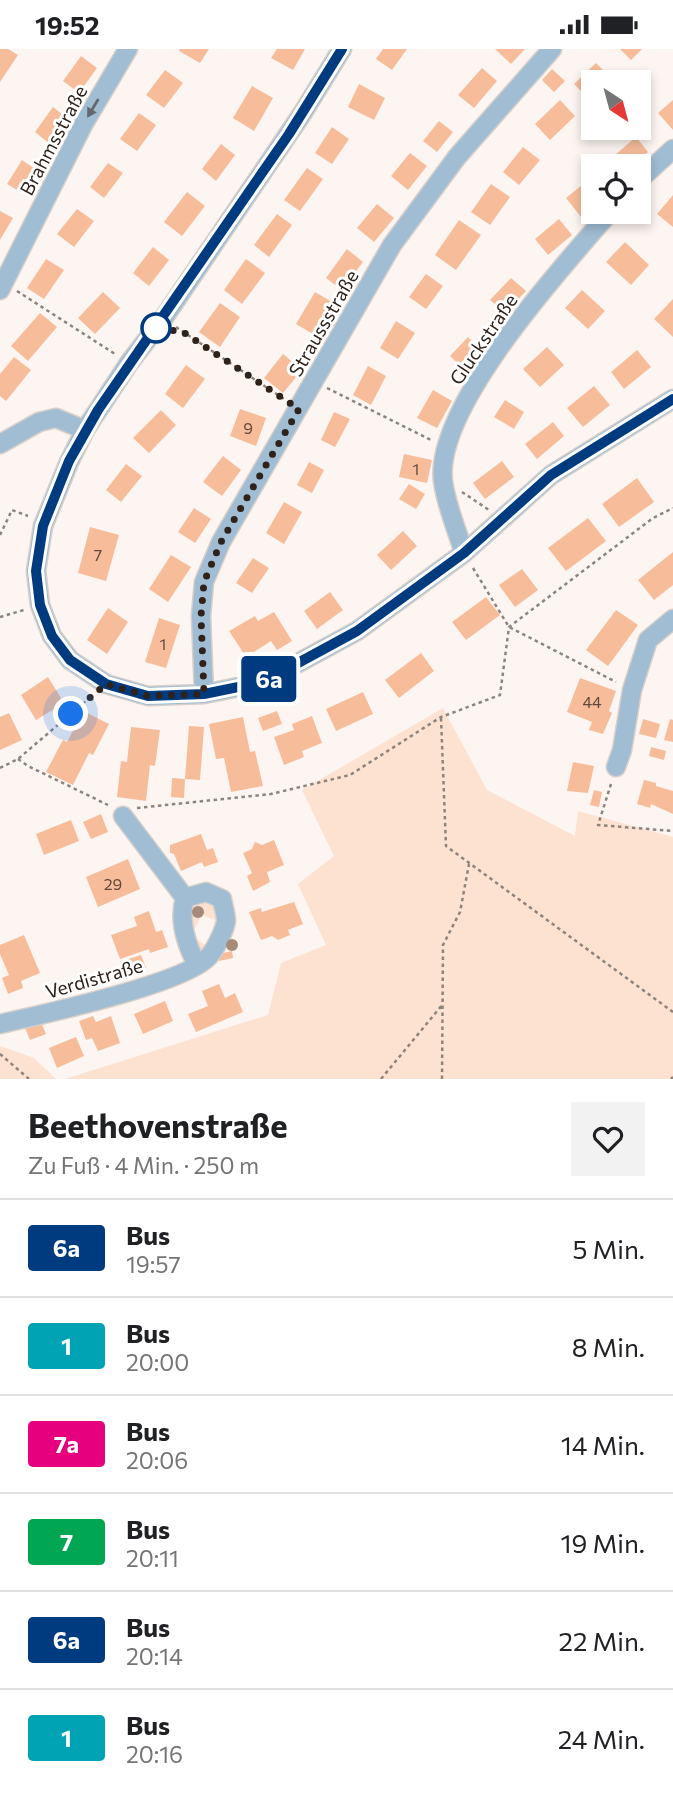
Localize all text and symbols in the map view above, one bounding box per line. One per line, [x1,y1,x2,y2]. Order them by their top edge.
text: 19:52 [35,9,100,40]
north arrow [581,70,651,140]
map controls [581,70,651,224]
street label: Brahmsstraße [14,81,92,199]
one-way arrow [87,98,99,117]
button: locate [581,154,651,224]
street label: Straussstraße [283,266,363,380]
street label: Gluckstraße [444,289,522,389]
unlabelled marker [141,313,171,343]
house number: 9 [243,418,253,437]
house number: 1 [413,459,419,478]
house number: 7 [94,545,102,564]
house number: 1 [160,634,166,653]
line badge: 6a [238,656,300,702]
text: 6a [255,664,283,693]
house number: 44 [582,692,602,711]
your location [53,696,88,731]
house number: 29 [104,874,122,893]
street label: Verdistraße [43,953,145,1003]
button: heart [571,1102,645,1176]
text: Beethovenstraße [28,1104,288,1145]
text: Zu Fuß · 4 Min. · 250 m [28,1151,259,1179]
text: Bus [126,1219,170,1250]
text: 6a [53,1233,80,1262]
text: 5 Min. [572,1233,645,1264]
text: 19:57 [126,1250,181,1278]
text: Bus [126,1317,170,1348]
text: 1 [61,1331,72,1360]
text: 8 Min. [572,1331,645,1362]
text: 20:00 [126,1348,189,1376]
text: Bus [126,1415,170,1446]
text: 7a [54,1429,79,1458]
text: 14 Min. [561,1429,645,1460]
text: 20:06 [126,1446,188,1474]
text: Bus [126,1513,170,1544]
text: 7 [60,1527,73,1556]
text: 19 Min. [561,1527,645,1558]
text: 20:11 [126,1544,179,1572]
text: Bus [126,1611,170,1642]
text: 6a [53,1625,80,1654]
text: 22 Min. [559,1625,645,1656]
text: 20:14 [126,1642,183,1670]
text: Bus [126,1709,170,1740]
text: 1 [61,1723,72,1752]
text: 24 Min. [558,1723,645,1754]
text: 20:16 [126,1740,183,1768]

